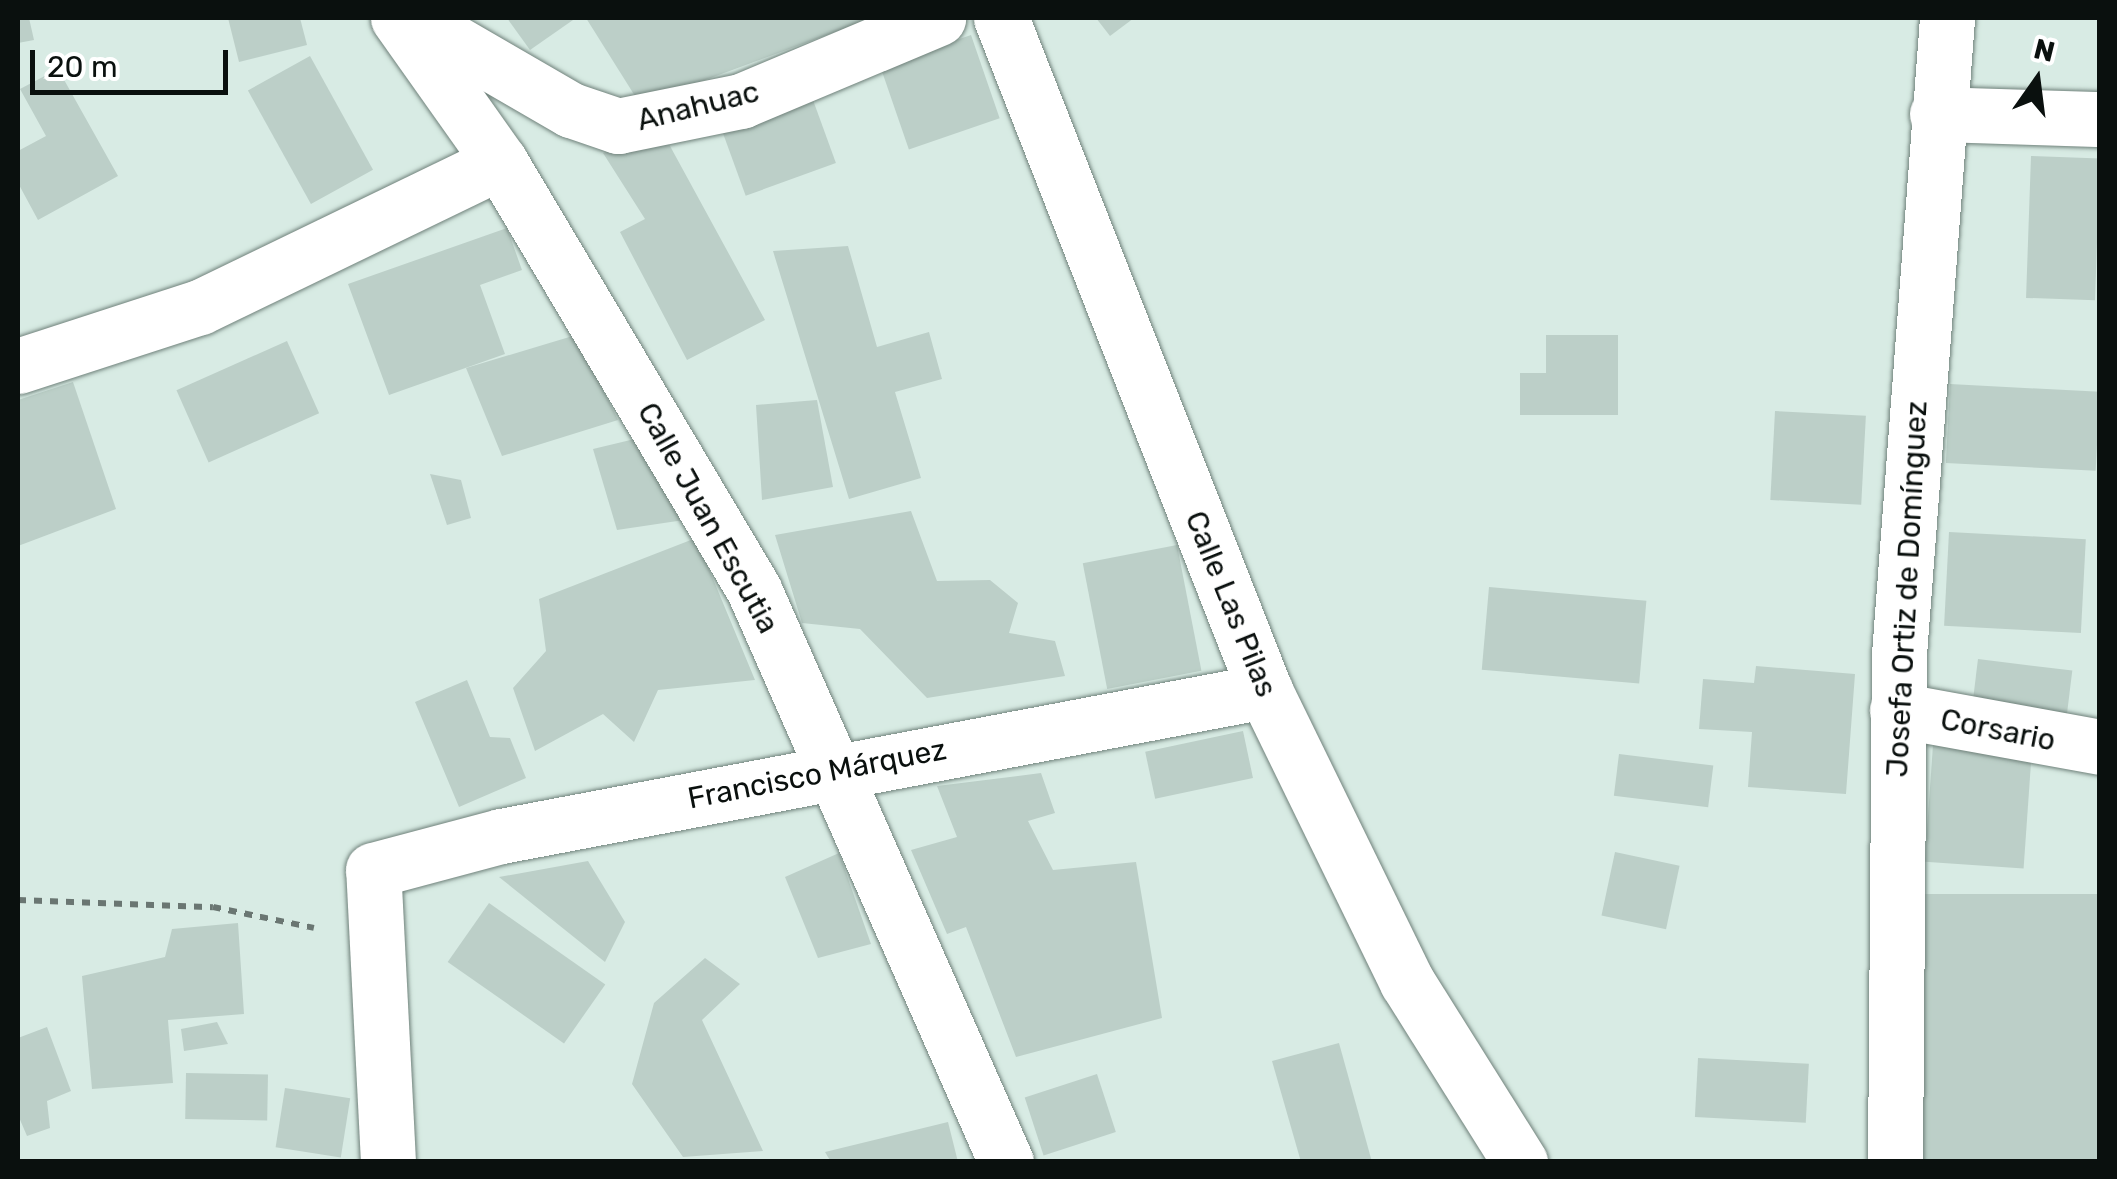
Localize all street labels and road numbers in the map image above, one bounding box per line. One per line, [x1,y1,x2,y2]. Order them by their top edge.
street label: Anahuac [633,74,763,138]
street label: Calle Juan Escutia [630,396,786,640]
street label: Josefa Ortiz de Domínguez [1879,400,1935,778]
street label: Calle Las Pilas [1177,506,1285,702]
street label: Corsario [1937,701,2059,759]
street label: Francisco Márquez [685,731,949,817]

